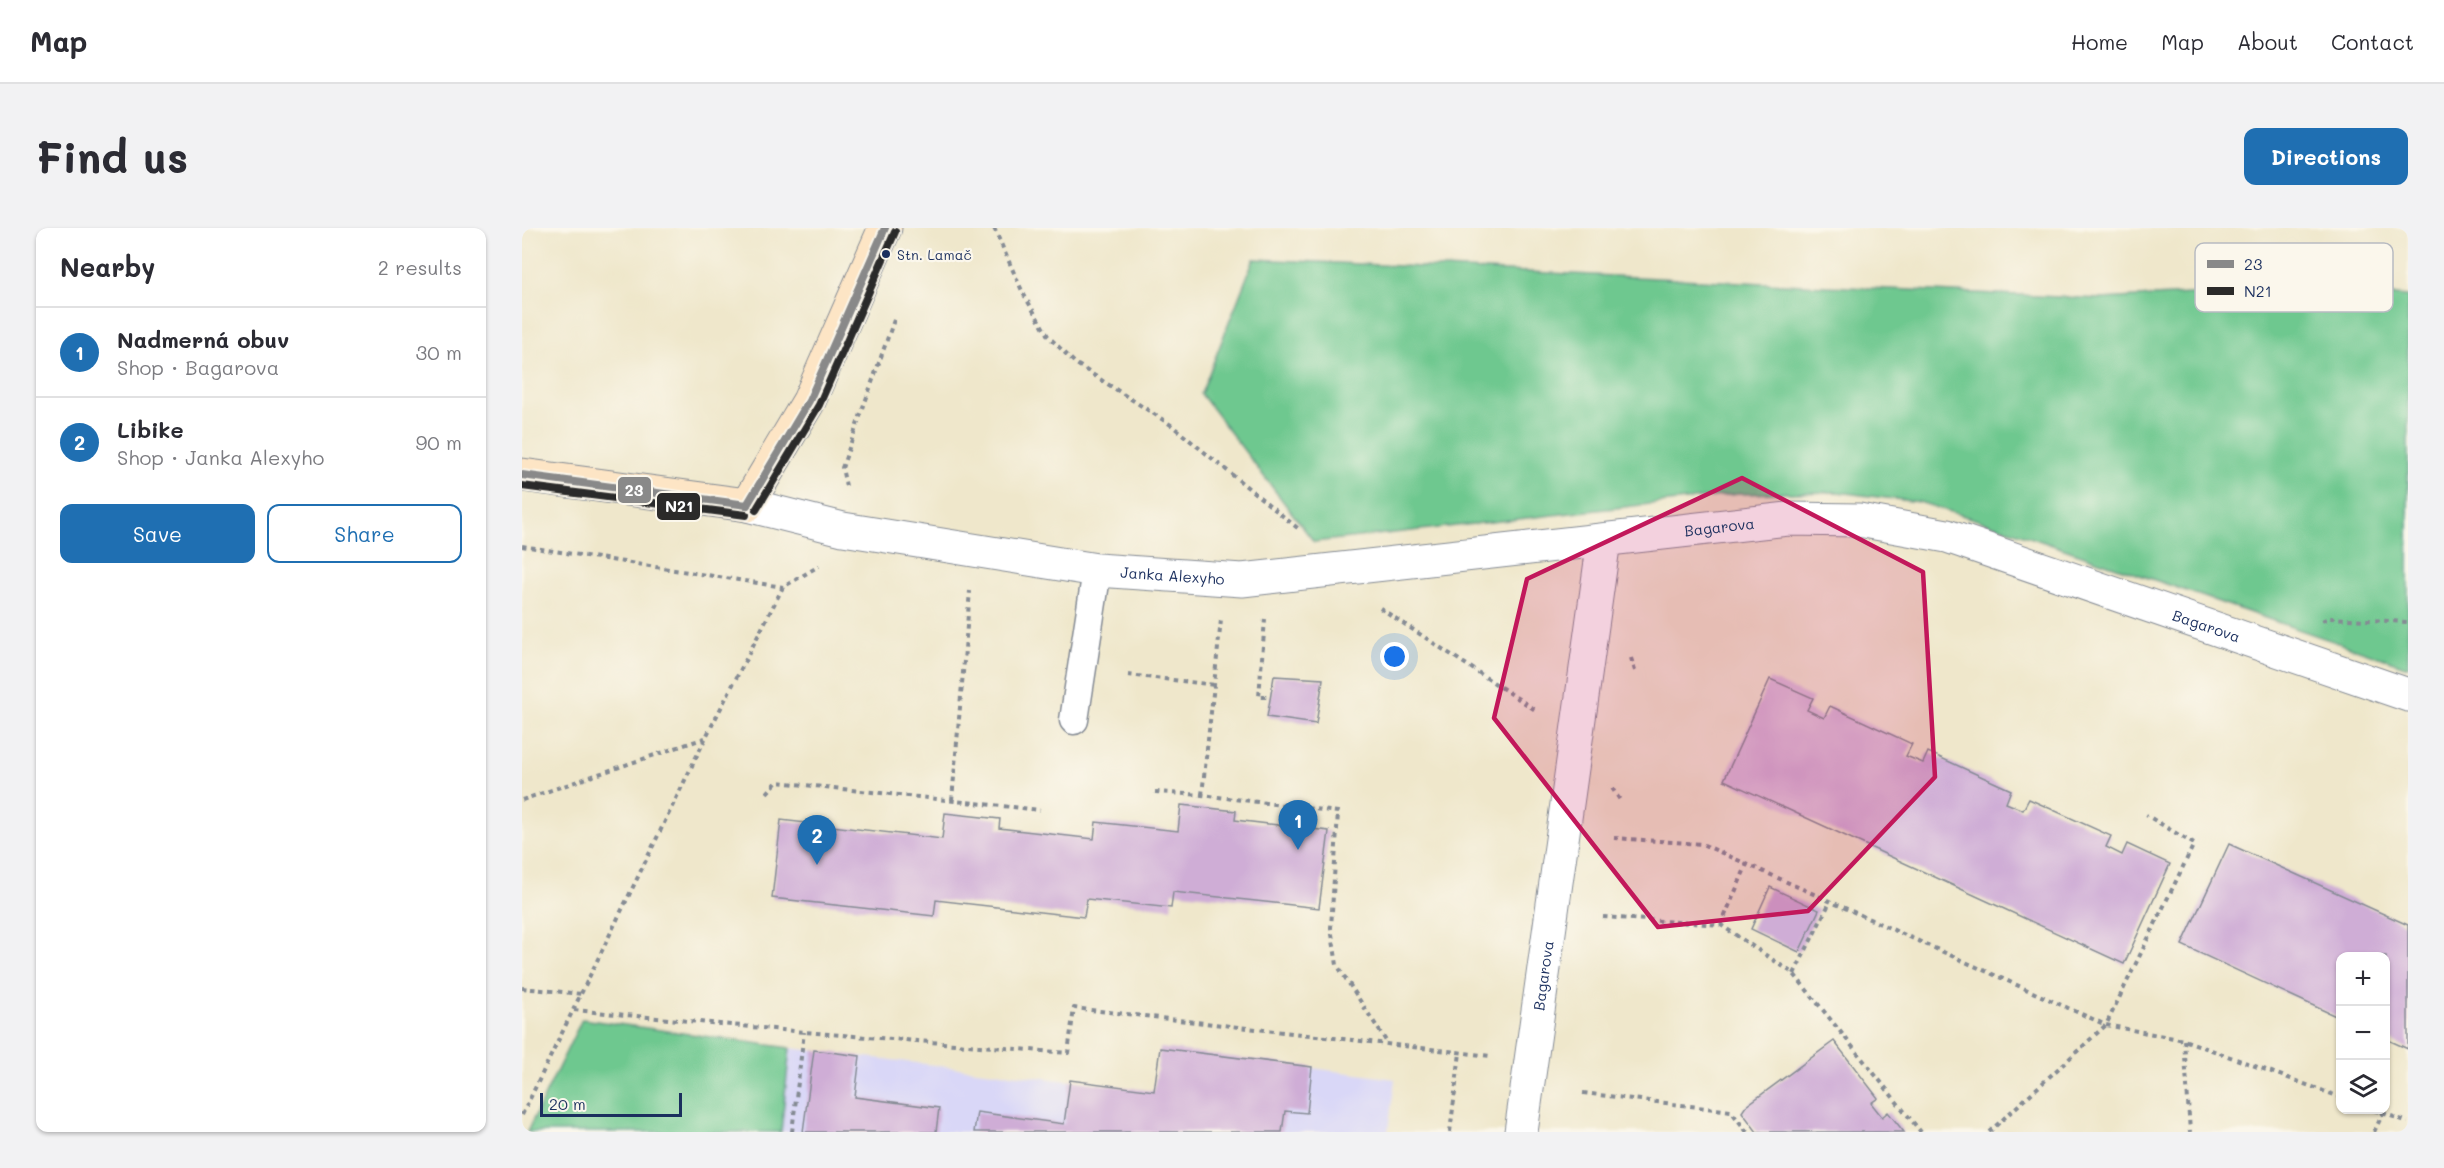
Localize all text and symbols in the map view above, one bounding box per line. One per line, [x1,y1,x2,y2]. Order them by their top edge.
text: Map [30,23,87,59]
text: Home [2071,28,2128,55]
text: Map [2161,28,2204,55]
text: About [2237,28,2298,55]
text: Contact [2331,28,2414,55]
button: Directions [2244,128,2408,185]
text: Find us [36,129,188,184]
legend [2195,243,2393,312]
place label: Stn. Lamač [897,245,972,264]
marker: Stn. Lamač [880,248,892,260]
text: Nearby [60,250,155,284]
text: 23 [2244,253,2262,274]
text: 2 results [378,254,462,280]
text: N21 [2244,280,2272,301]
text: Nadmerná obuv [117,325,289,354]
text: 1 [75,339,84,365]
text: 30 m [416,339,462,365]
text: Shop · Bagarova [117,354,279,380]
text: Libike [117,415,184,444]
text: 2 [74,429,85,455]
text: 90 m [416,429,462,455]
text: Shop · Janka Alexyho [117,444,324,470]
line badge: 23 [617,476,652,504]
text: 23 [625,479,644,500]
line badge: N21 [656,492,701,521]
text: N21 [665,495,693,516]
button: Save [60,504,255,563]
button: Share [267,504,462,563]
street label: Bagarova [1683,513,1756,541]
street label: Janka Alexyho [1120,562,1225,589]
street label: Bagarova [2170,605,2243,646]
your location [1380,642,1409,671]
pin: 1 [1278,800,1318,850]
pin: 2 [798,816,836,865]
street label: Bagarova [1528,939,1558,1012]
map controls [2336,952,2390,1114]
button: + [2336,952,2390,1006]
button: − [2336,1006,2390,1060]
button: layers [2336,1060,2390,1114]
scale bar [540,1090,682,1118]
text: 20 m [549,1093,586,1114]

